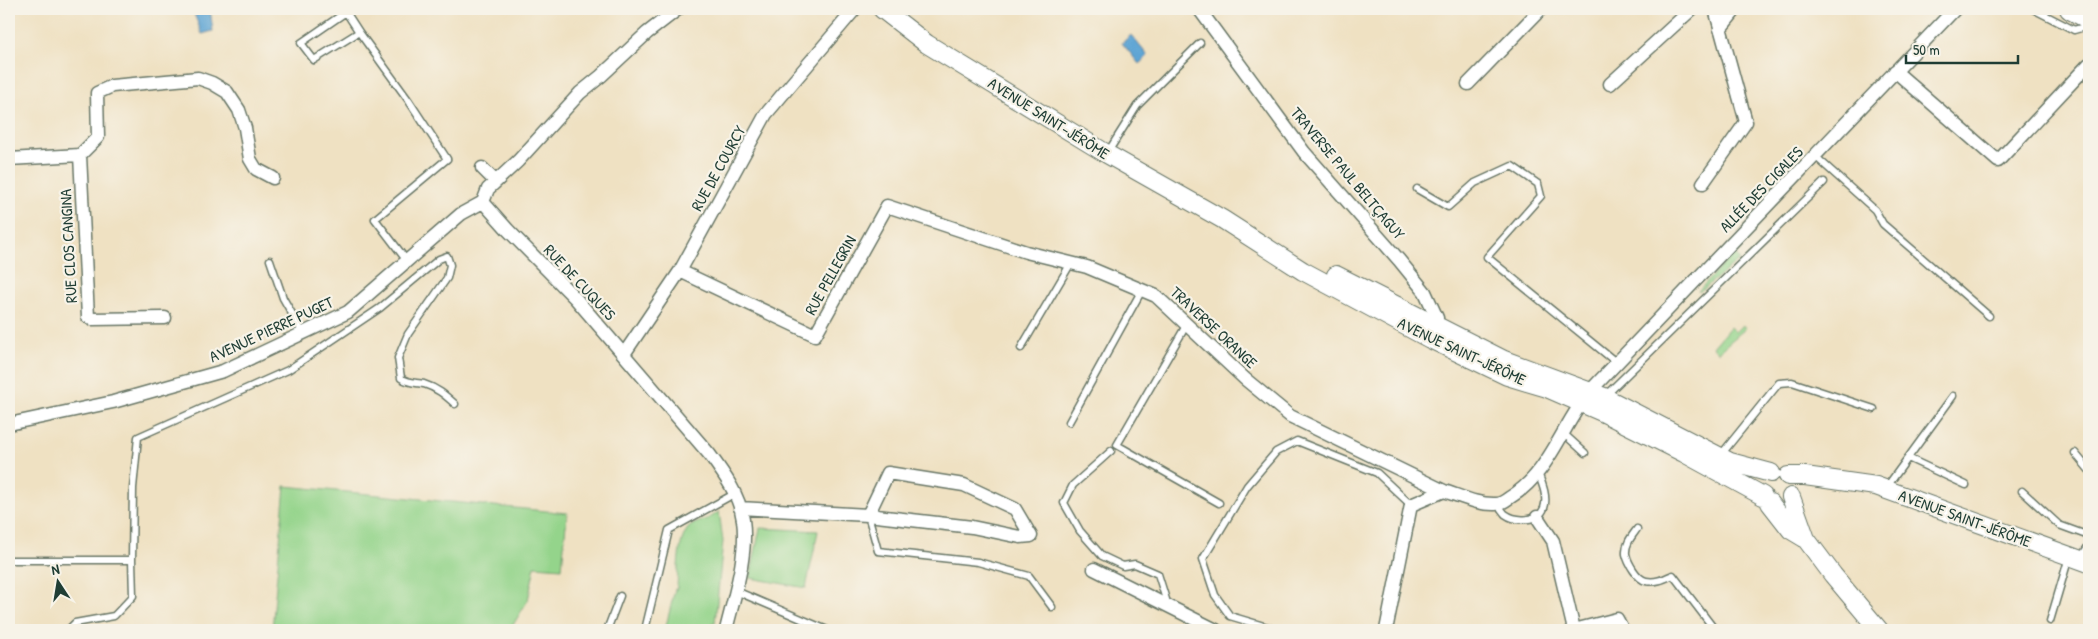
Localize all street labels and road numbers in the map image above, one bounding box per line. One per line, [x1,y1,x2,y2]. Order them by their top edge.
street label: AVENUE SAINT-JÉRÔME [984,72,1114,164]
street label: TRAVERSE PAUL BELTÇAGUY [1286,102,1410,244]
street label: RUE DE COURCY [685,121,751,215]
street label: ALLÉE DES CIGALES [1714,141,1808,237]
street label: RUE CLOS CANGINA [54,188,82,304]
street label: RUE PELLEGRIN [799,231,861,319]
street label: RUE DE CUQUES [539,239,621,325]
street label: TRAVERSE ORANGE [1166,281,1262,373]
street label: AVENUE PIERRE PUGET [205,290,337,367]
street label: AVENUE SAINT-JÉRÔME [1394,312,1530,390]
street label: AVENUE SAINT-JÉRÔME [1896,484,2034,552]

